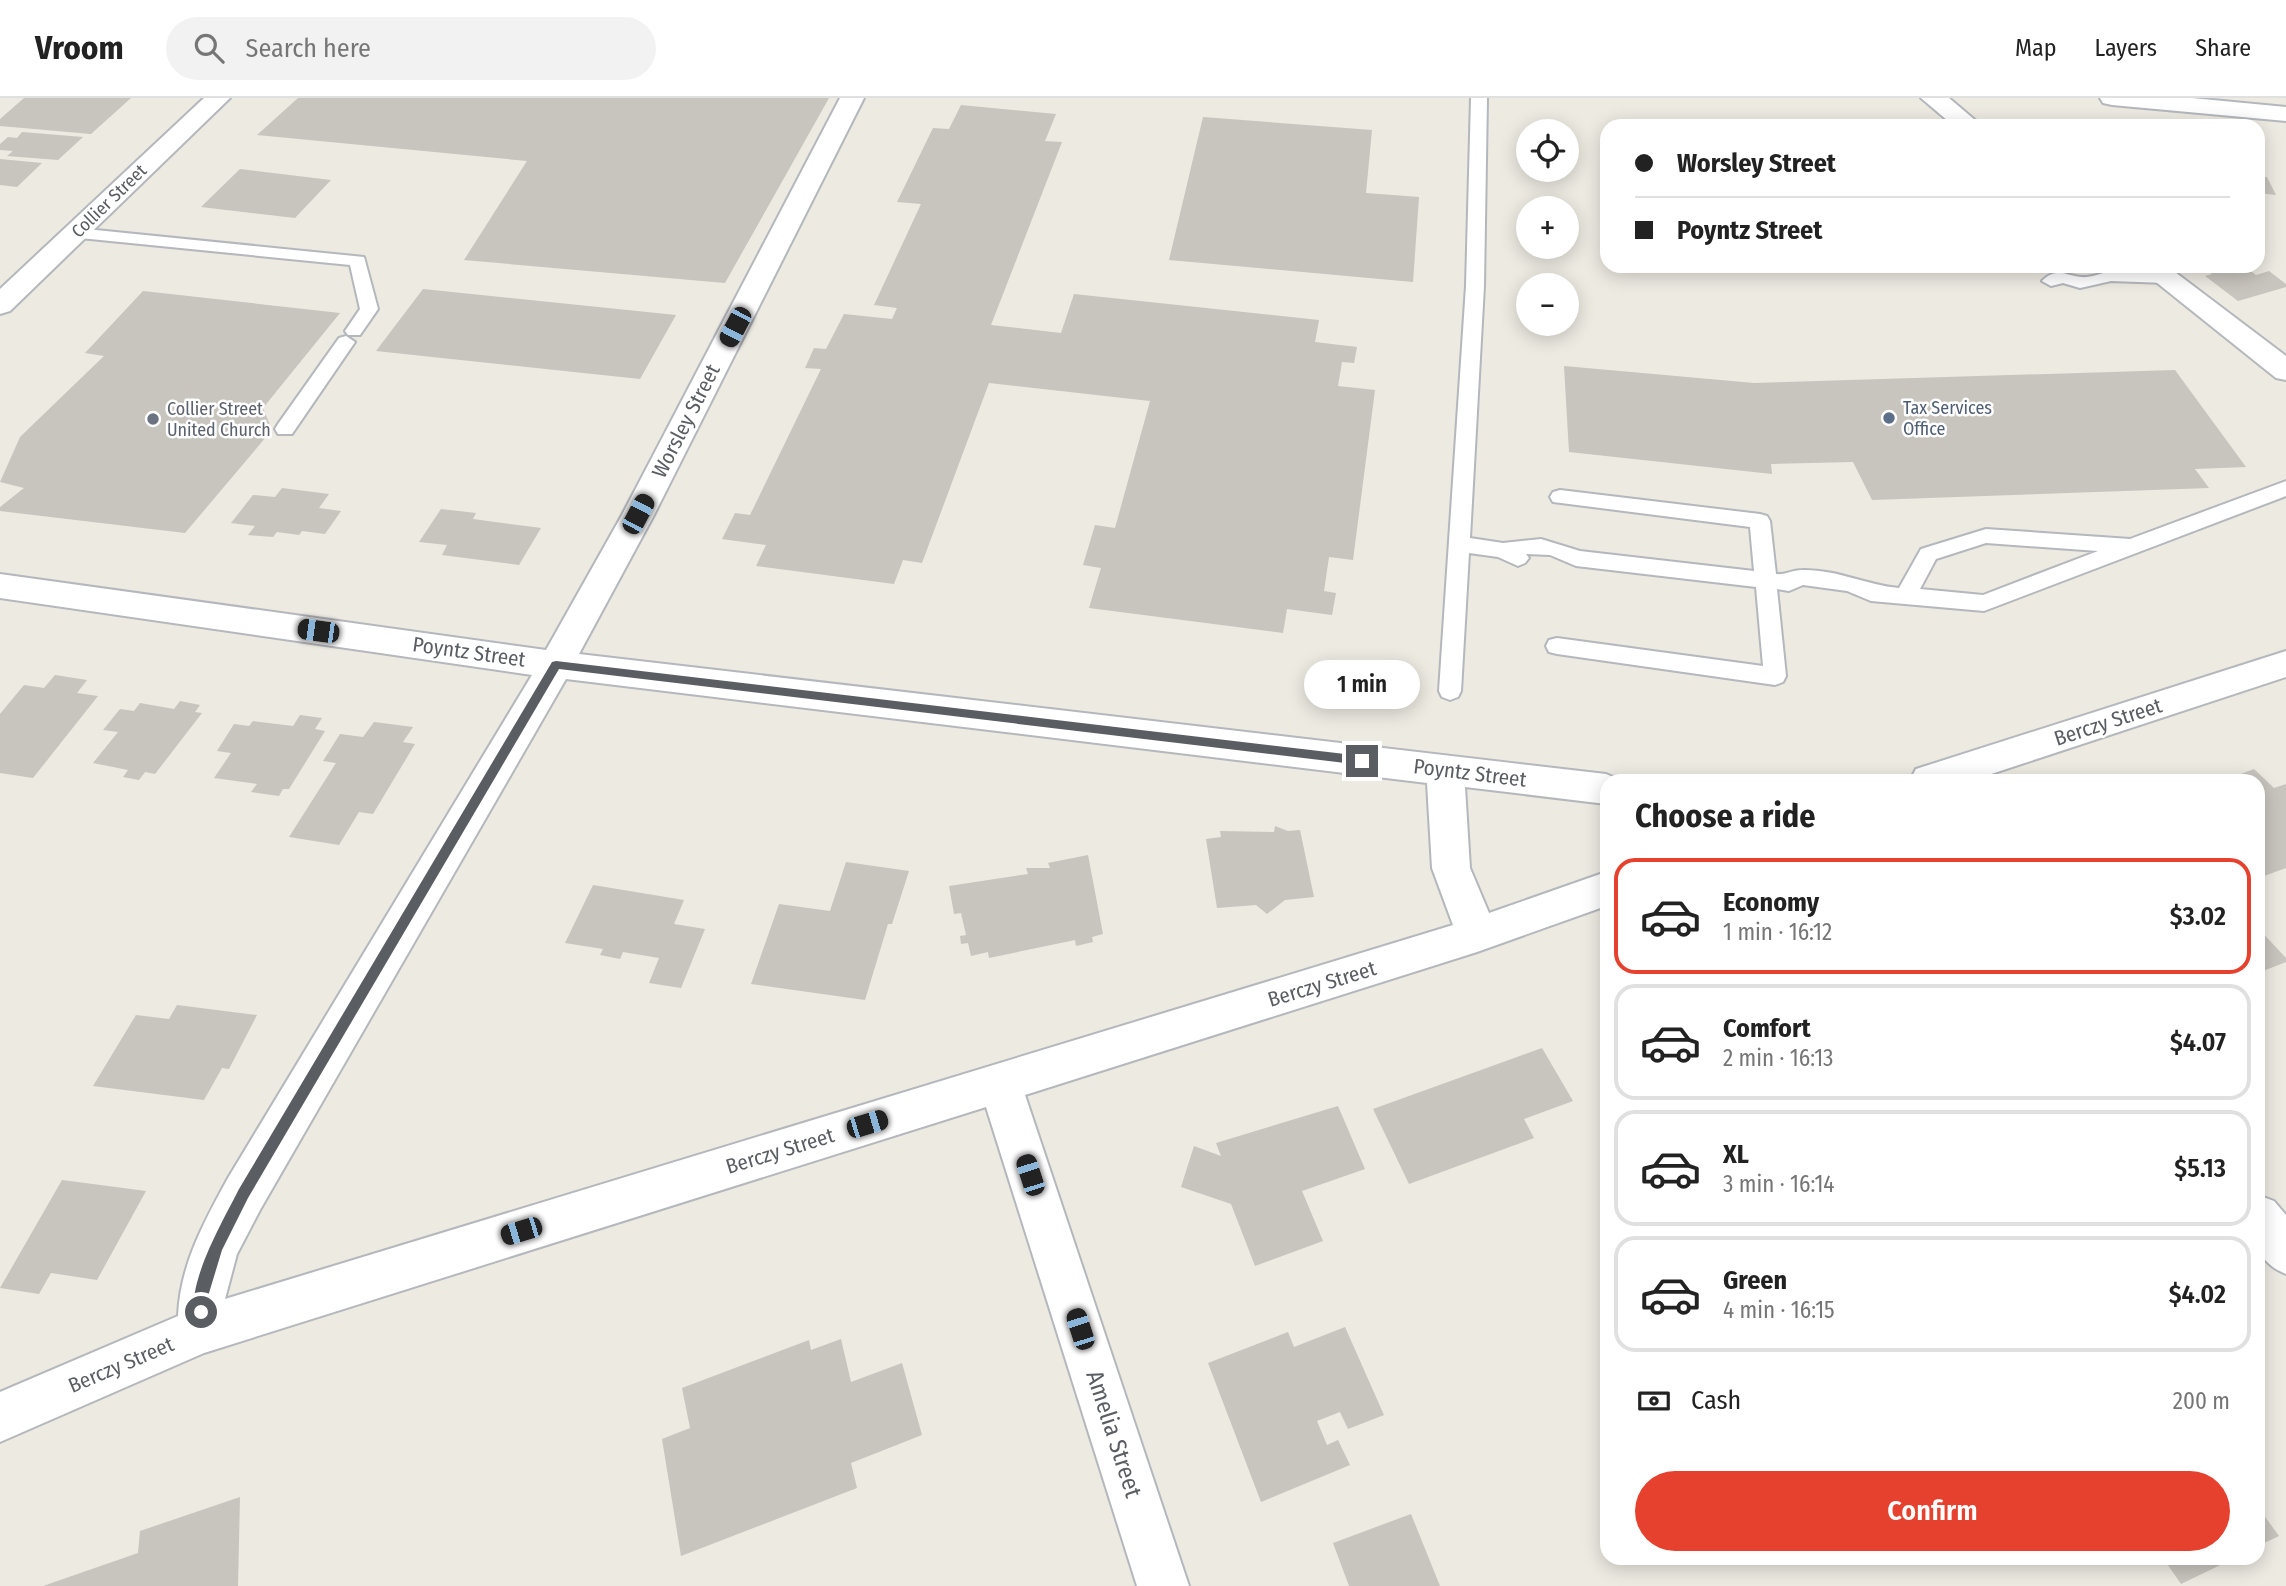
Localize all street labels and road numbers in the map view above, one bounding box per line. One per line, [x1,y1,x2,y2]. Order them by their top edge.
street label: Collier Street [67,160,151,242]
street label: Worsley Street [646,360,726,482]
street label: Poyntz Street [411,631,527,673]
street label: Berczy Street [2051,692,2165,752]
street label: Poyntz Street [1412,753,1528,793]
street label: Berczy Street [1265,955,1379,1013]
street label: Berczy Street [723,1122,837,1180]
street label: Berczy Street [64,1331,178,1399]
street label: Amelia Street [1080,1367,1148,1501]

